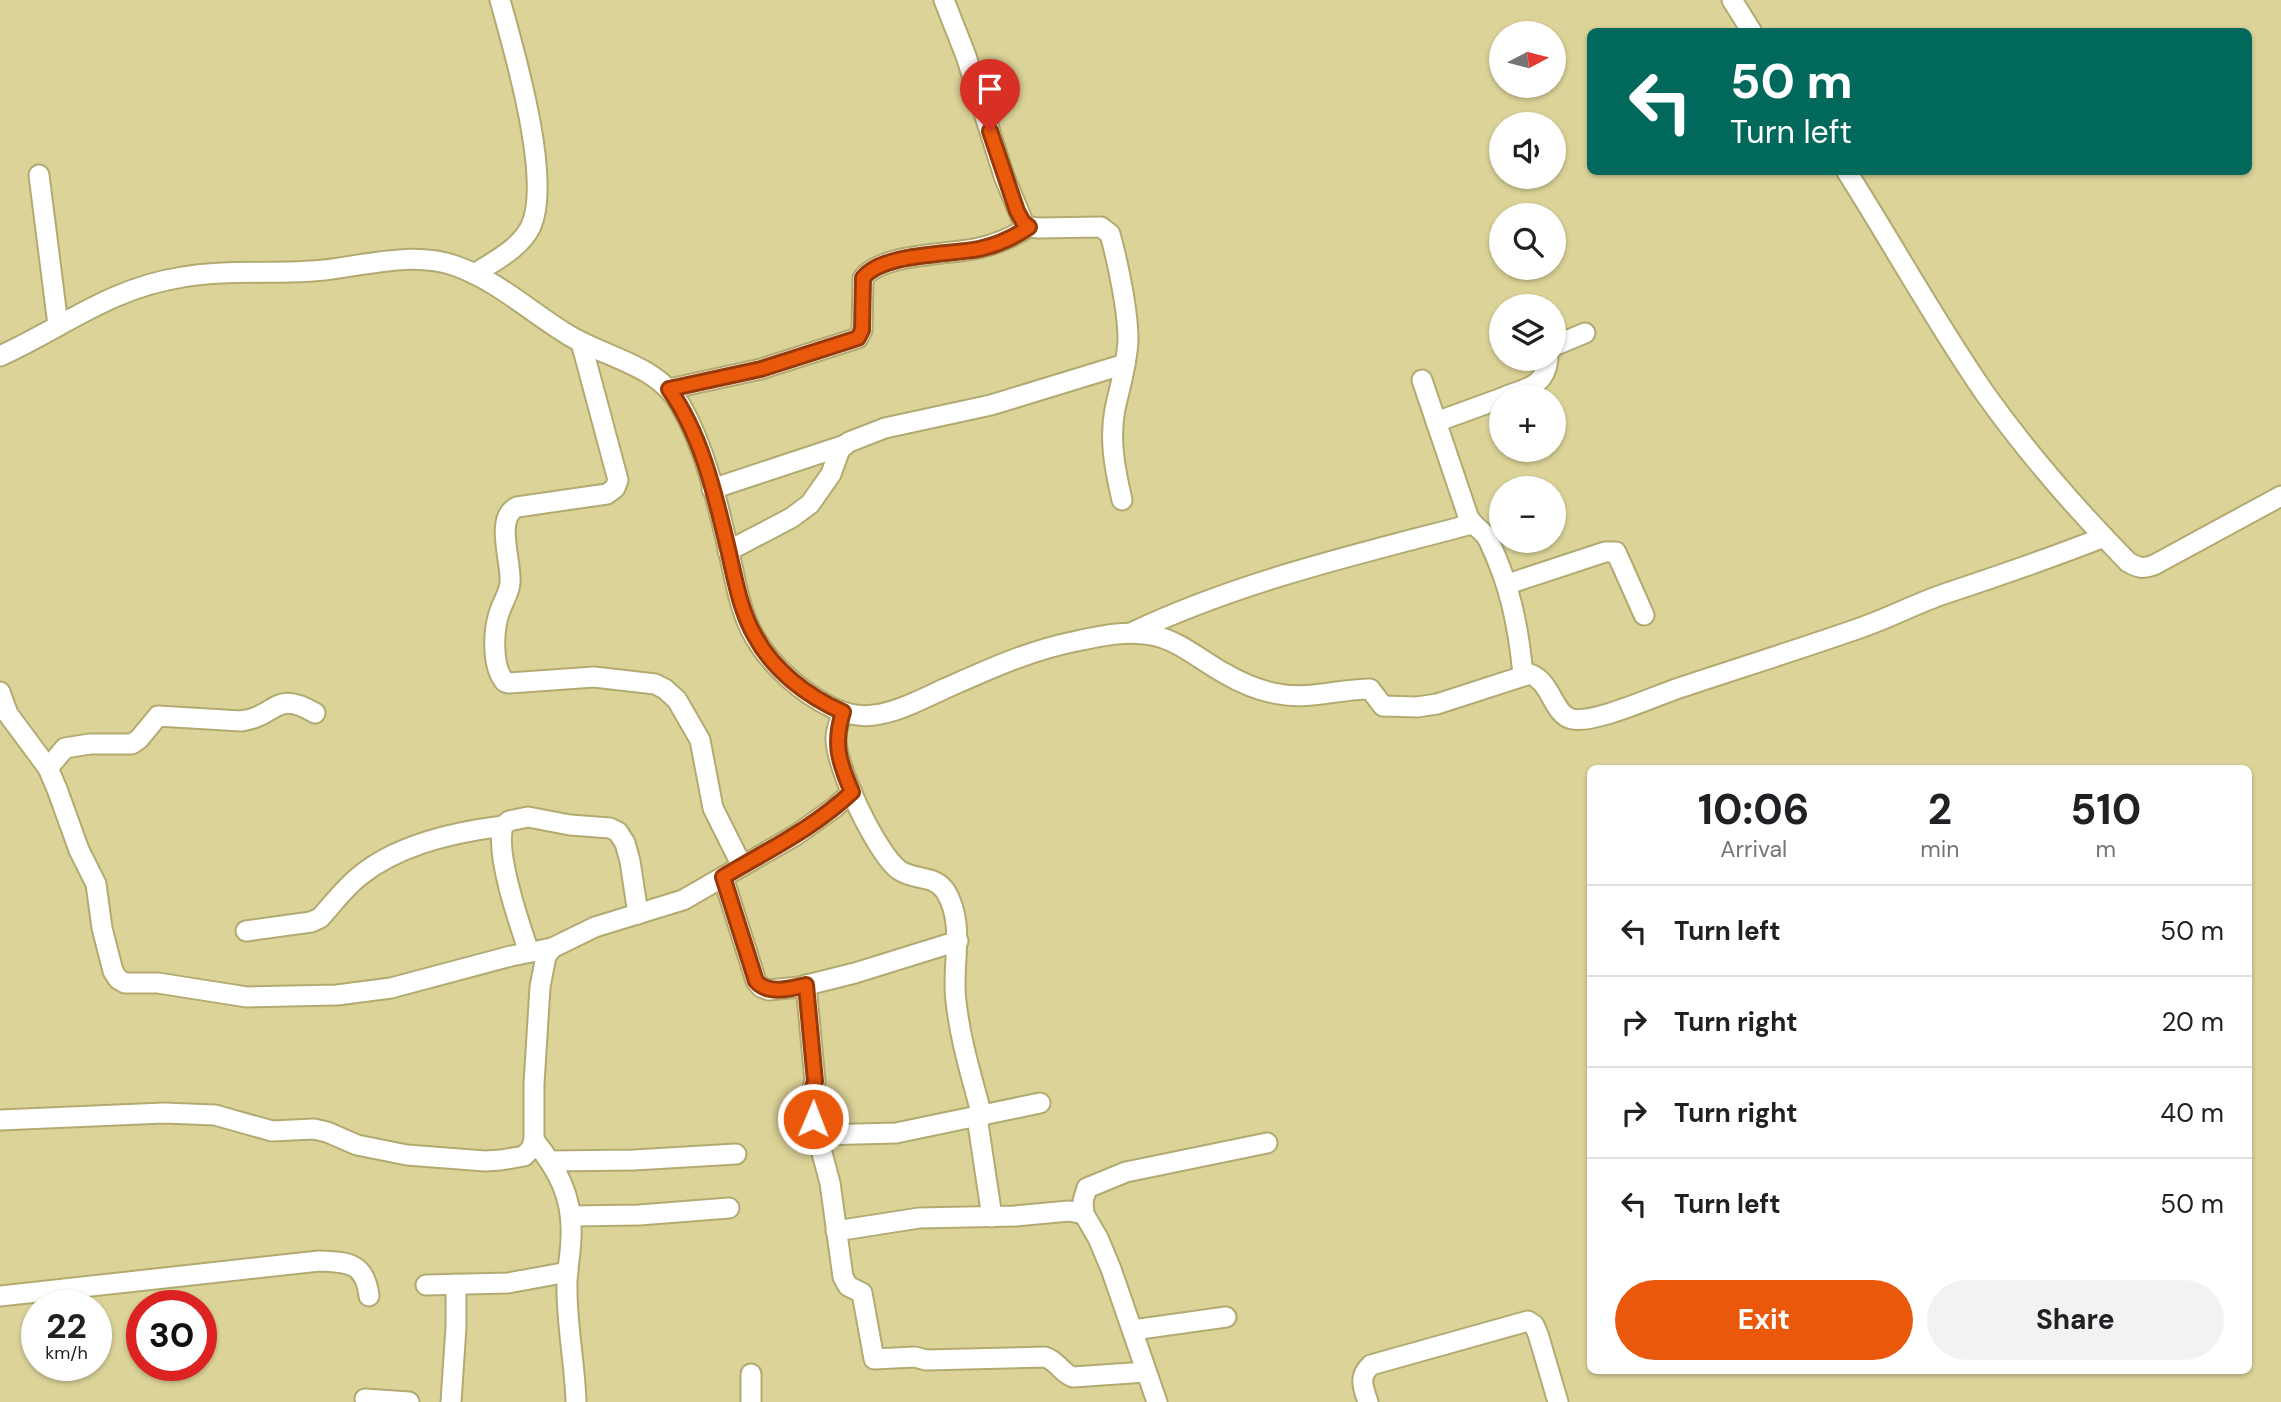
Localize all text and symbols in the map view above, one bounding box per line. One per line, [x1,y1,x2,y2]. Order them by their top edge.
north arrow [1489,21,1566,98]
map controls [1489,21,1566,553]
text: 50 m [1730,49,1853,113]
icon: left [1615,56,1706,147]
pin [960,59,1020,131]
icon: arrive [971,70,1009,108]
text: Turn left [1730,111,1852,153]
button: sound [1489,112,1566,189]
button: search [1489,203,1566,280]
button: layers [1489,294,1566,371]
button: + [1489,385,1566,462]
button: − [1489,476,1566,553]
text: 10:06 [1698,782,1810,837]
text: 2 [1928,782,1952,837]
text: 510 [2070,782,2141,837]
text: Arrival [1720,834,1787,864]
text: min [1920,834,1959,864]
text: m [2095,834,2116,864]
icon: left [1615,912,1653,950]
text: Turn left [1674,914,1781,948]
text: 50 m [2160,914,2224,948]
icon: right [1615,1003,1653,1041]
text: Turn right [1674,1005,1798,1039]
text: 20 m [2161,1005,2224,1039]
position arrow [776,1082,850,1156]
icon: right [1615,1094,1653,1132]
text: Turn right [1674,1096,1798,1130]
text: 40 m [2160,1096,2224,1130]
icon: left [1615,1185,1653,1223]
text: Turn left [1674,1187,1781,1221]
text: 50 m [2160,1187,2224,1221]
button: Exit [1615,1280,1913,1360]
button: Share [1927,1280,2224,1360]
speed limit sign: 30 [126,1290,217,1381]
text: 22 [46,1303,87,1349]
text: km/h [45,1341,88,1365]

